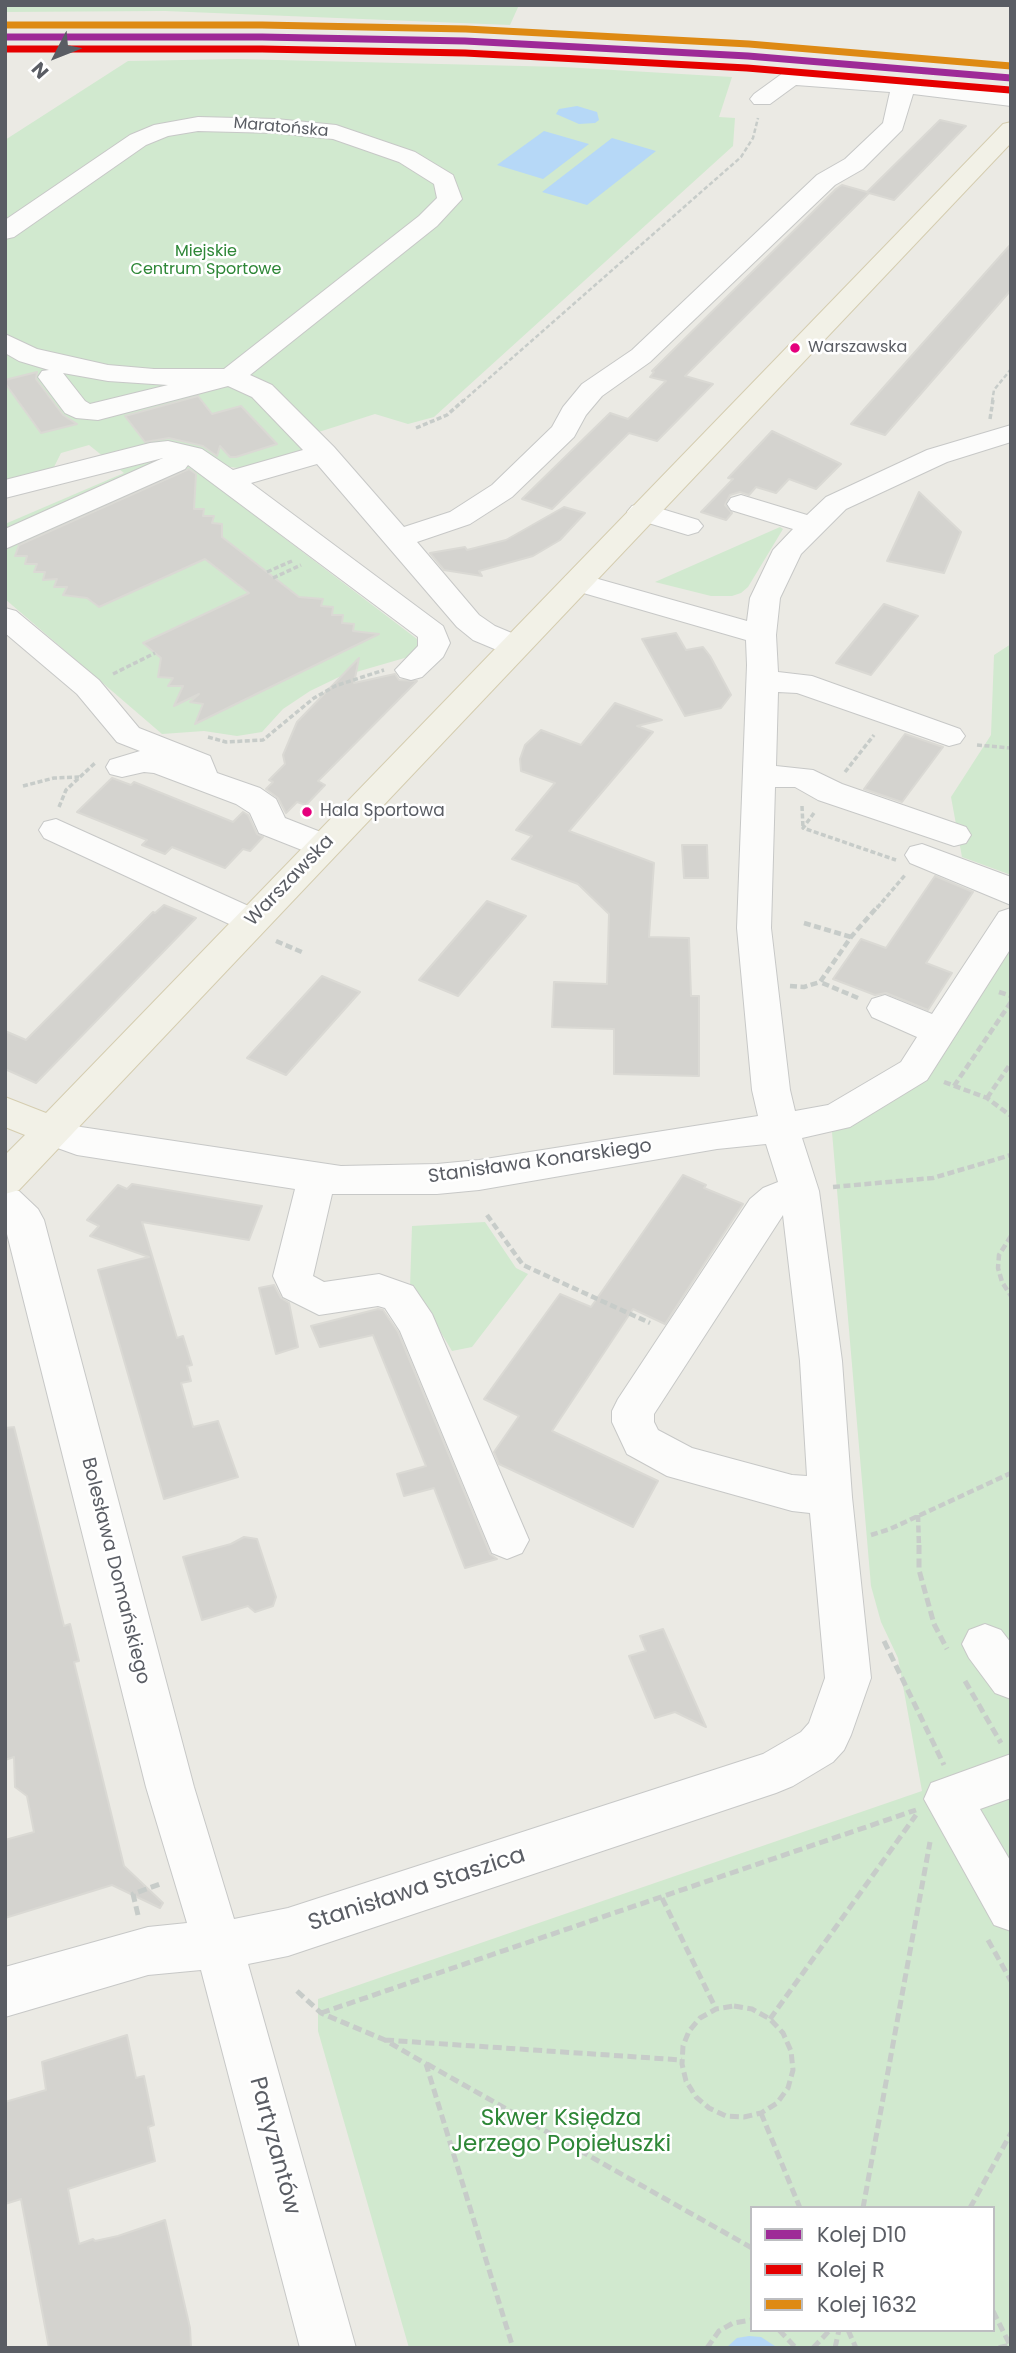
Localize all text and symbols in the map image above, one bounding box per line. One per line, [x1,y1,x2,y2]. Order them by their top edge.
north arrow [21,21,91,91]
text: N [25,56,55,85]
street label: Maratońska [233,114,329,142]
park label: Miejskie Centrum Sportowe [131,242,281,280]
place label: Warszawska [808,338,907,358]
marker: Warszawska [788,341,802,355]
place label: Hala Sportowa [320,802,445,822]
marker: Hala Sportowa [300,805,314,819]
street label: Warszawska [241,831,339,931]
street label: Stanisława Konarskiego [427,1135,653,1189]
street label: Bolesława Domańskiego [76,1455,154,1687]
street label: Stanisława Staszica [305,1842,529,1938]
street label: Partyzantów [242,2074,306,2218]
park label: Skwer Księdza Jerzego Popiełuszki [451,2105,671,2159]
legend [750,2206,995,2332]
text: Kolej D10 [817,2220,907,2249]
text: Kolej R [817,2255,885,2284]
text: Kolej 1632 [817,2290,917,2319]

